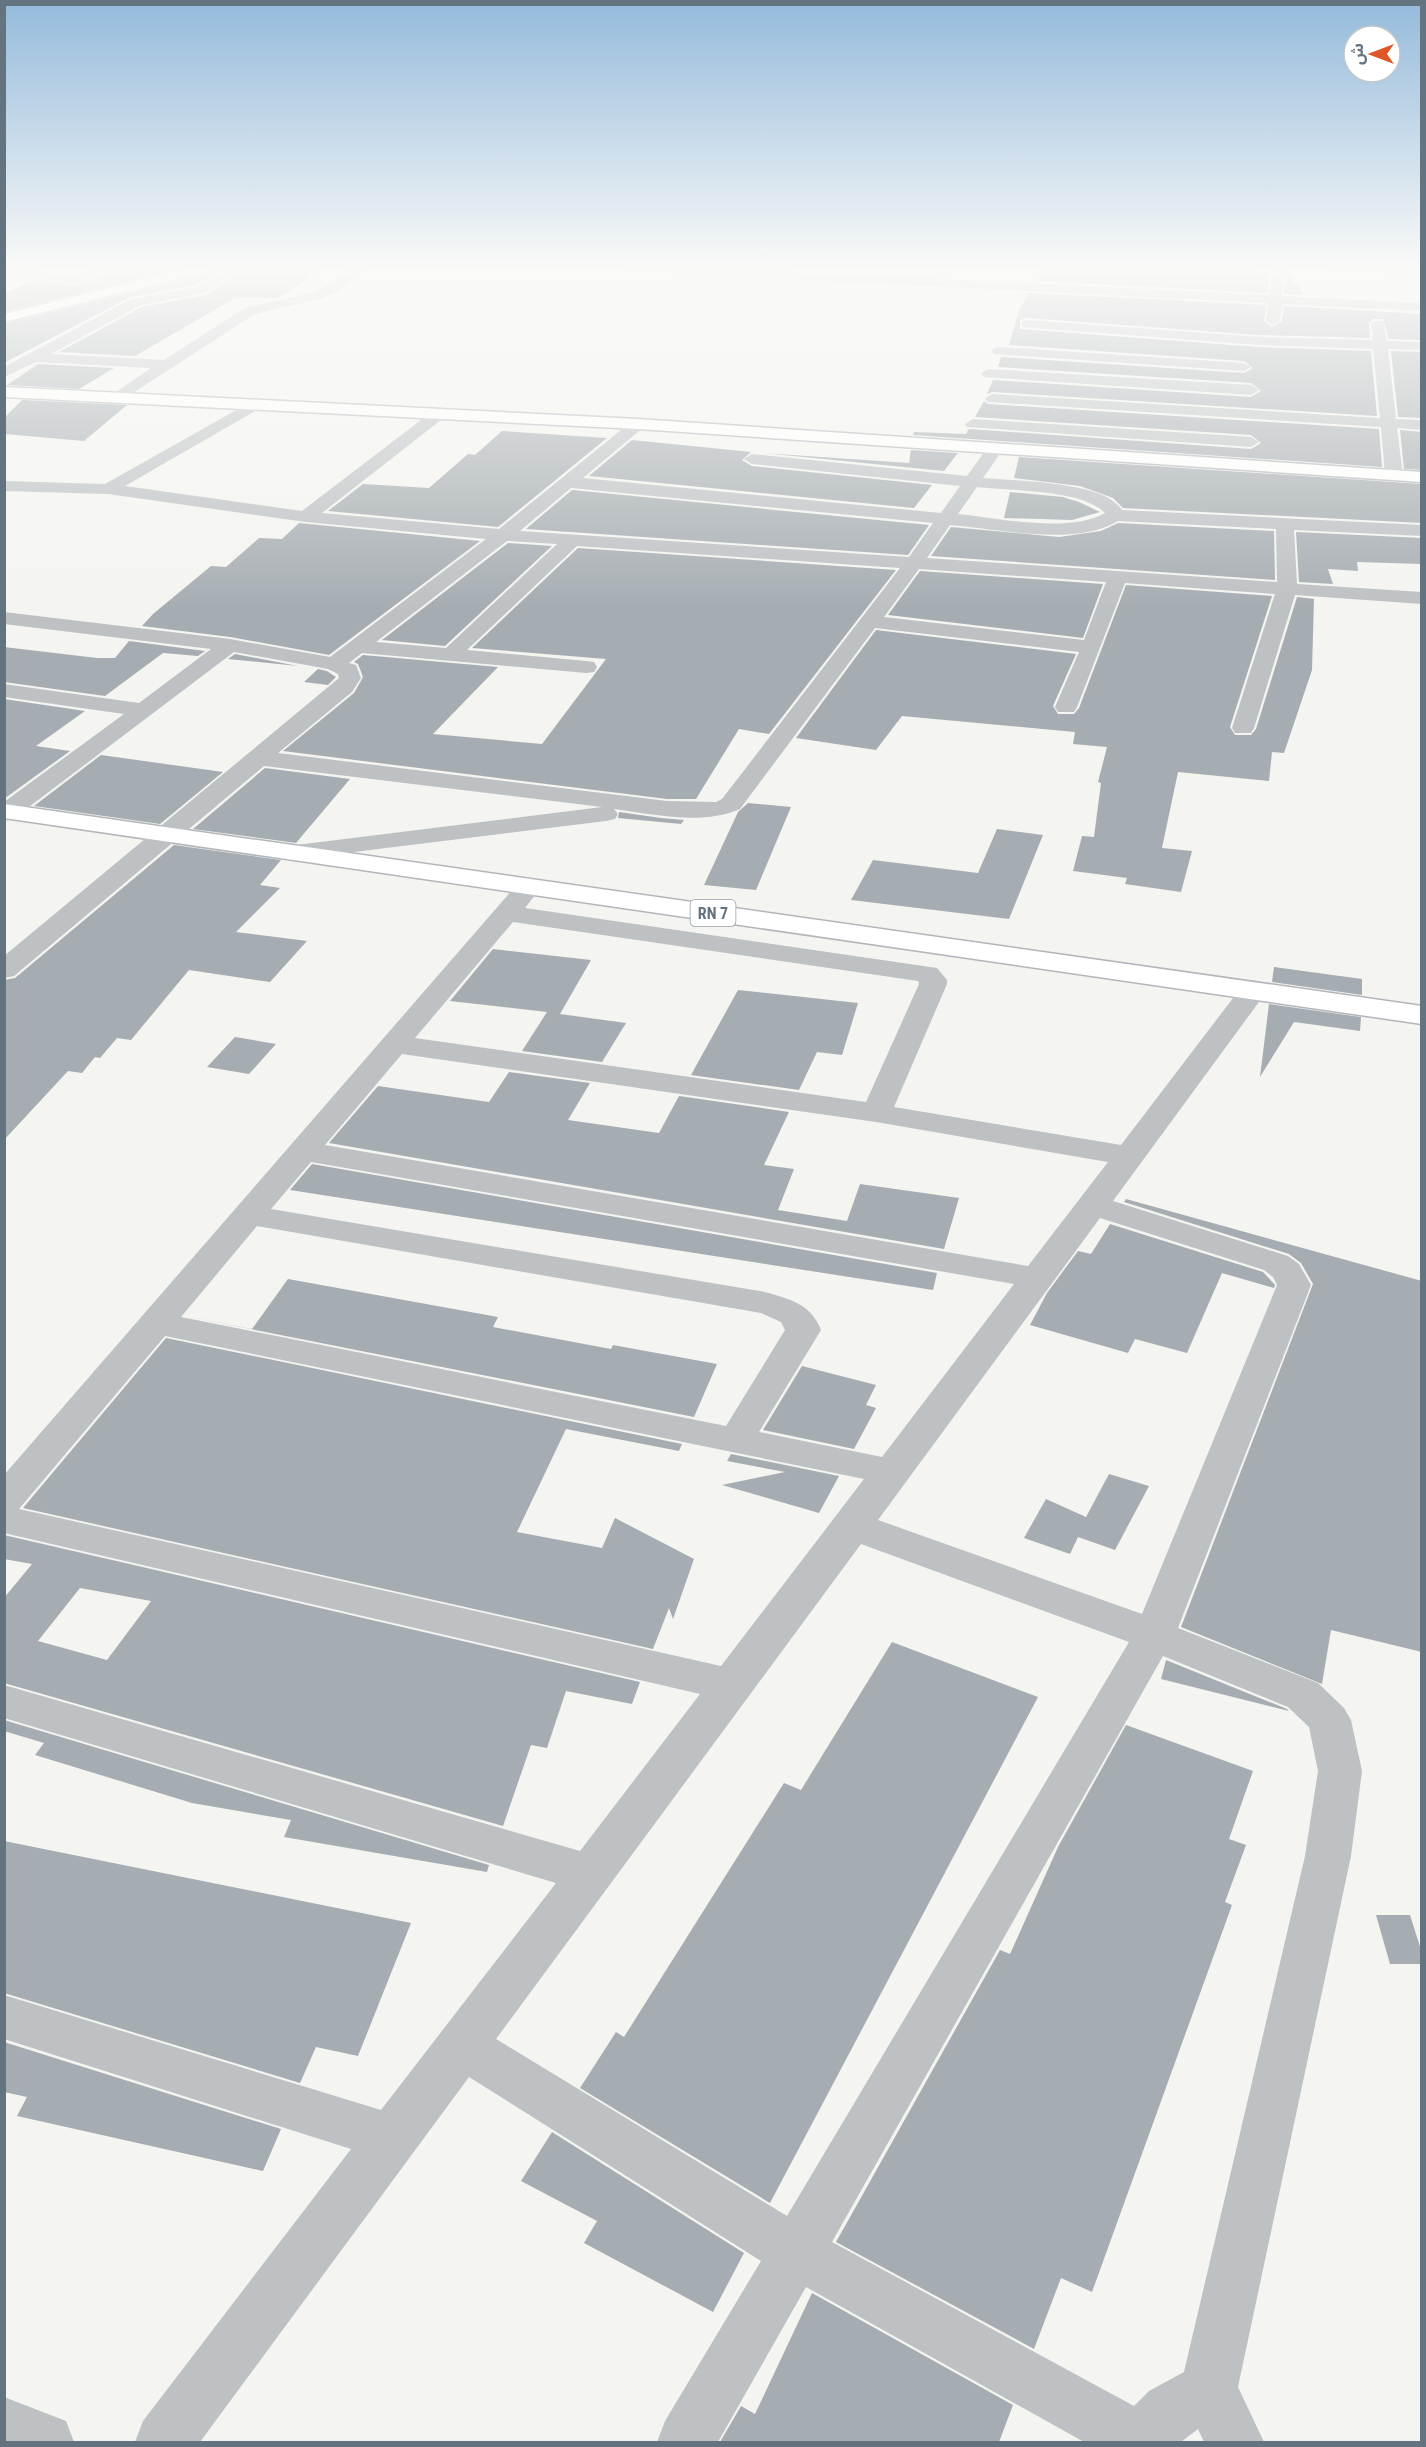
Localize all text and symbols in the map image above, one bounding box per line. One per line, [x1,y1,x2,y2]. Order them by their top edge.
north arrow [1342,24,1402,84]
text: ش [1348,43,1367,65]
road number: RN 7 [690,900,736,926]

